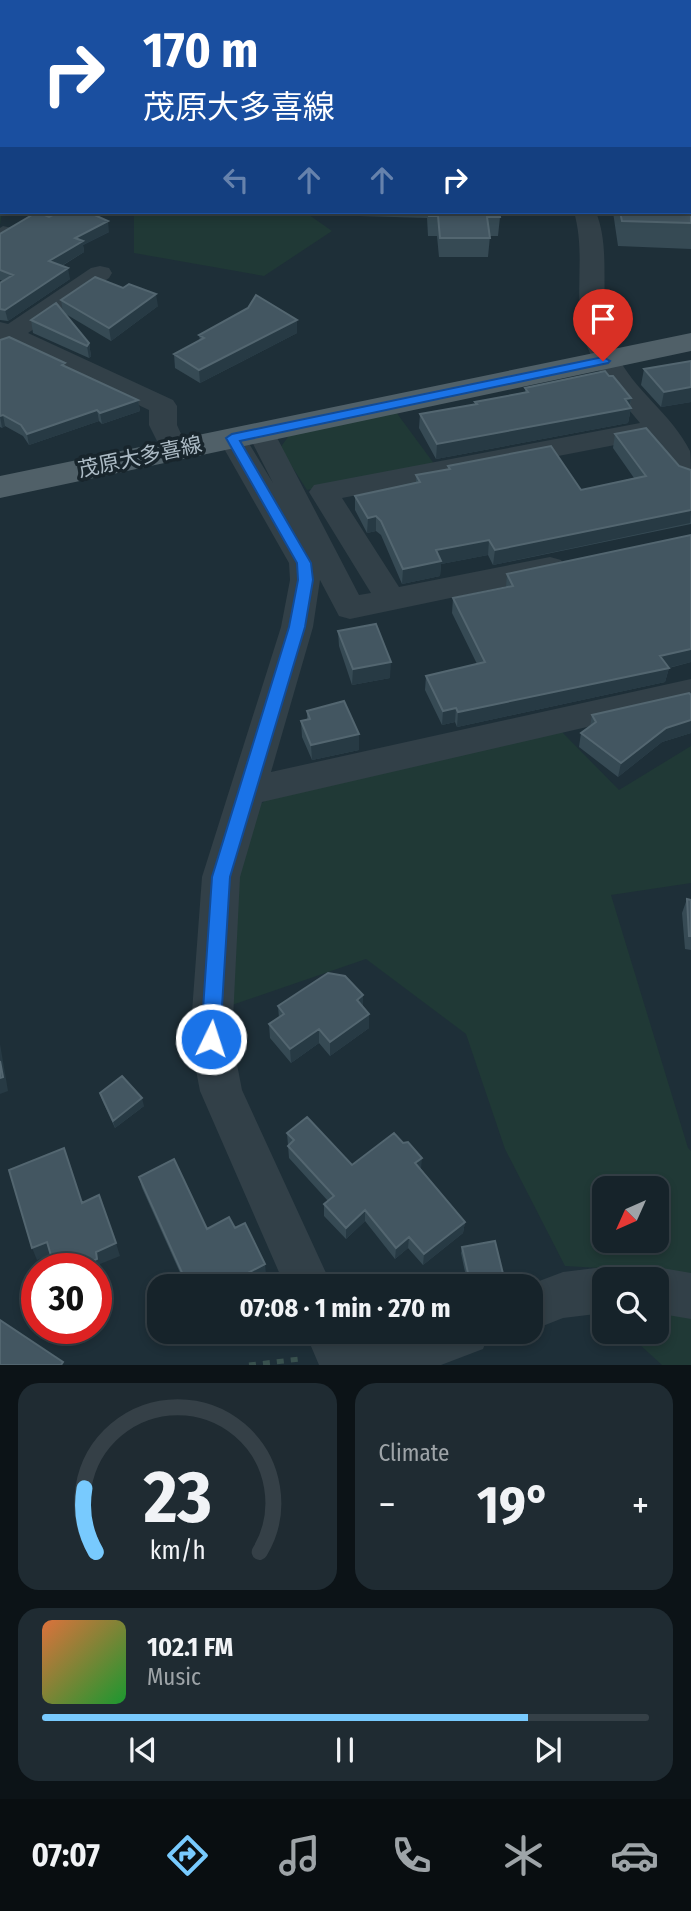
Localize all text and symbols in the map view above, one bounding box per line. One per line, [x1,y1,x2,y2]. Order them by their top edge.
text: 170 m [143,21,259,80]
icon: right [28,28,119,119]
text: 茂原大多喜線 [143,88,335,126]
icon: left [217,161,255,199]
icon: ahead [290,161,328,199]
icon: ahead [363,161,401,199]
icon: right [436,161,474,199]
pin [573,289,633,361]
icon: arrive [584,300,622,338]
street label: 茂原大多喜線 [76,431,204,483]
position arrow [174,1002,248,1076]
north arrow [592,1176,668,1253]
map controls [592,1176,669,1344]
speed limit sign: 30 [21,1253,112,1344]
button: search [592,1267,669,1344]
text: 07:08 · 1 min · 270 m [239,1293,451,1324]
text: Climate [379,1439,449,1467]
text: 23 [142,1455,211,1542]
text: 19° [477,1474,550,1537]
text: − [379,1482,396,1528]
text: + [632,1482,649,1528]
text: km/h [149,1536,205,1566]
text: 102.1 FM [147,1632,233,1663]
text: Music [147,1663,201,1691]
icon: previous [124,1731,162,1769]
icon: pause [326,1731,364,1769]
icon: next [529,1731,567,1769]
icon: directions [163,1831,212,1880]
icon: music [275,1831,324,1880]
icon: phone [387,1831,436,1880]
icon: climate [499,1831,548,1880]
icon: car [610,1831,659,1880]
text: 07:07 [31,1836,100,1874]

